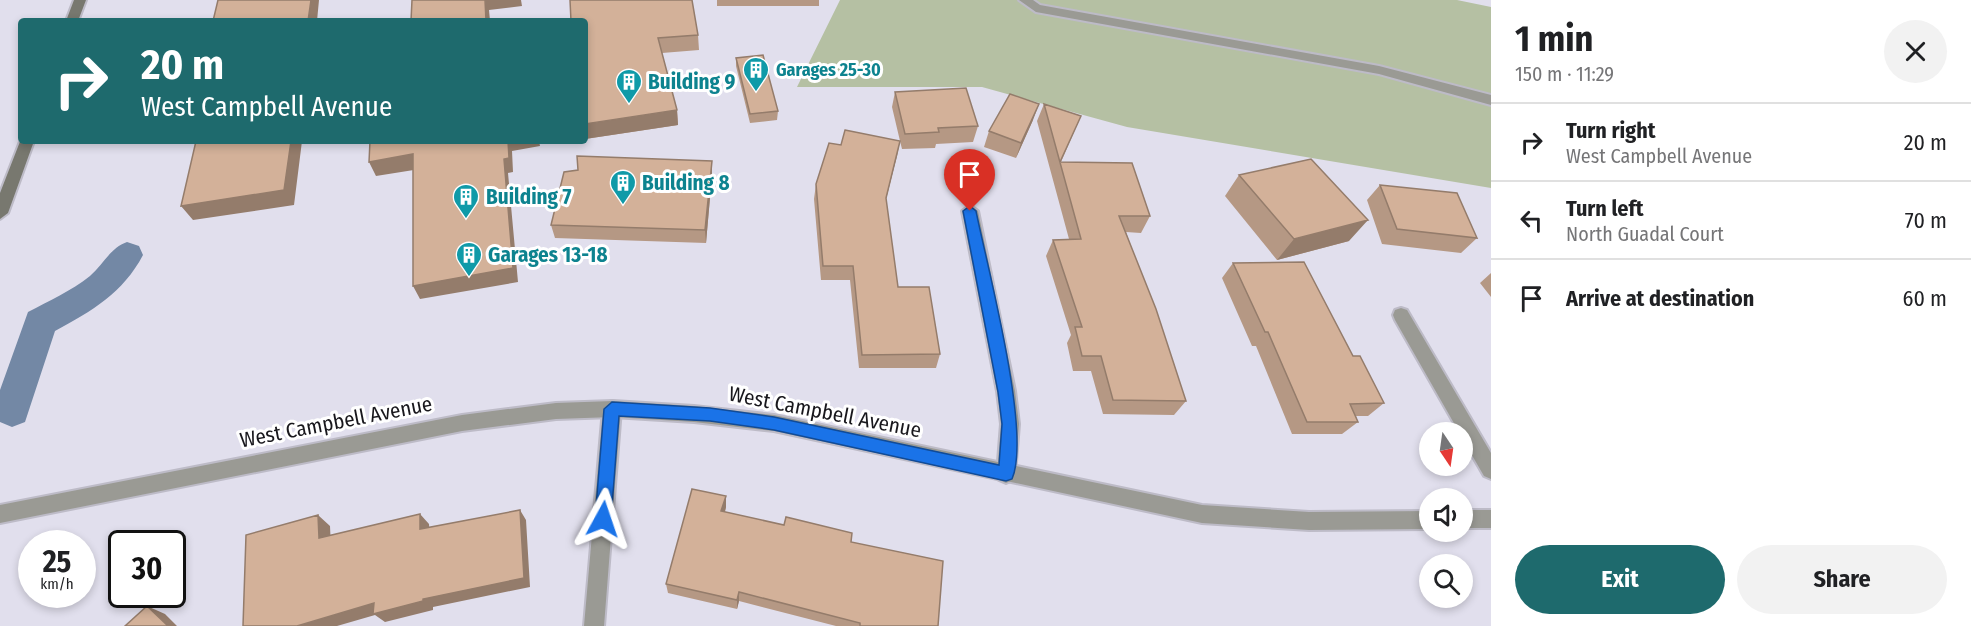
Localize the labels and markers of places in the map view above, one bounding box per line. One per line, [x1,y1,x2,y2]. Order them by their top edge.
building icon: Garages 25-30 [741,55,771,93]
place label: Garages 25-30 [776,59,881,81]
building icon: Building 9 [614,67,644,105]
place label: Building 9 [648,69,735,95]
pin [944,149,995,211]
building icon: Building 8 [608,168,638,206]
place label: Building 8 [642,170,730,196]
building icon: Building 7 [451,182,481,220]
place label: Building 7 [486,184,571,210]
building icon: Garages 13-18 [454,240,484,278]
place label: Garages 13-18 [488,242,608,268]

